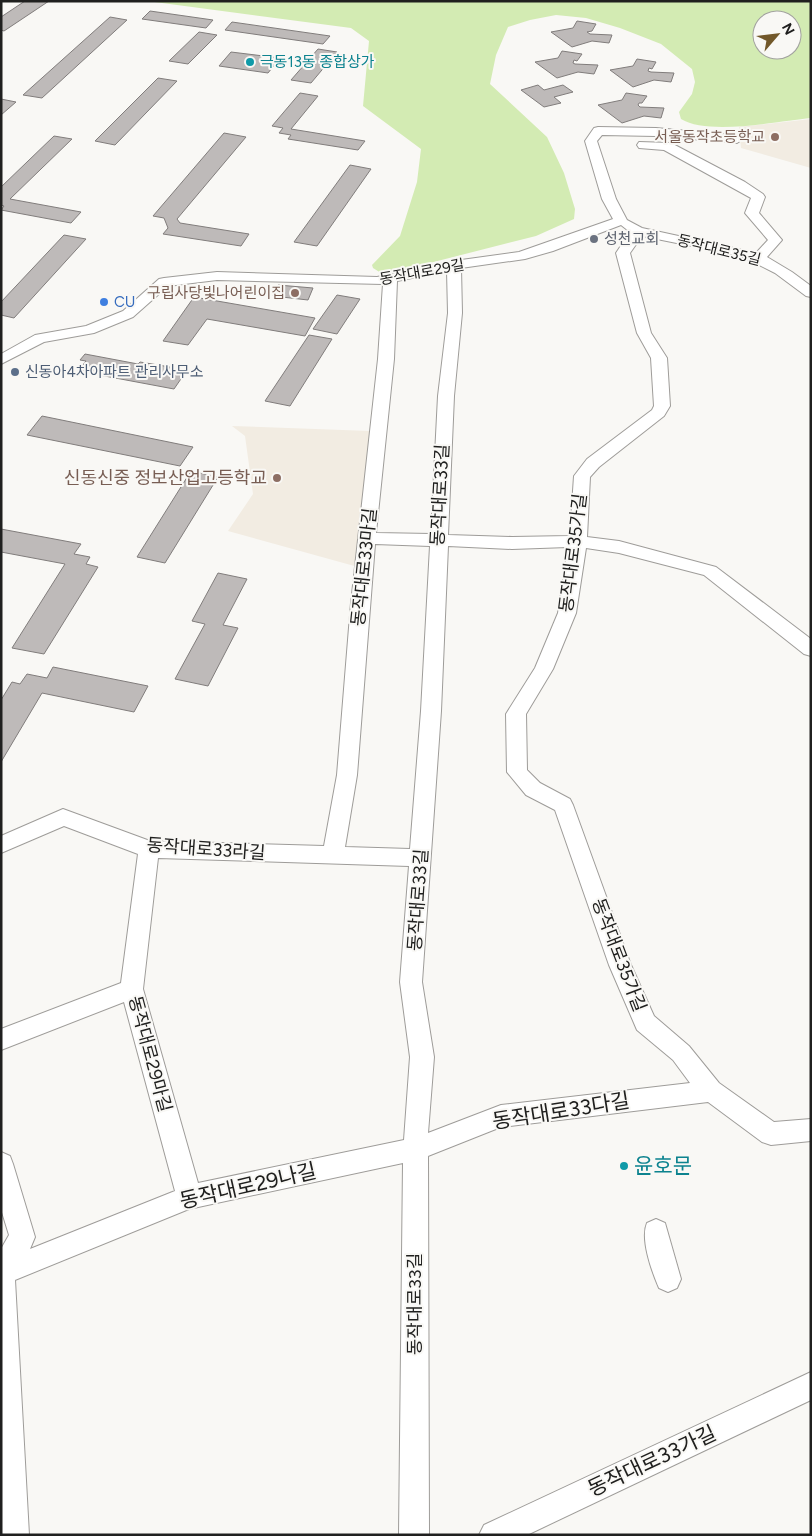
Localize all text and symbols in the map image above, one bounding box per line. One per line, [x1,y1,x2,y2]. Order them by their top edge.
north arrow [752,10,802,60]
text: N [778,20,798,38]
place label: 극동13동 종합상가 [260,53,375,71]
marker: 극동13동 종합상가 [244,56,256,68]
place label: 서울동작초등학교 [655,128,765,146]
marker: 서울동작초등학교 [769,131,781,143]
place label: 성천교회 [604,230,659,248]
street label: 동작대로35길 [675,231,763,269]
marker: 성천교회 [588,233,600,245]
street label: 동작대로29길 [378,256,466,288]
place label: 구립사당빛나어린이집 [147,284,285,302]
marker: 구립사당빛나어린이집 [289,287,301,299]
place label: CU [114,293,135,311]
marker: CU [98,296,110,308]
place label: 신동아4차아파트 관리사무소 [25,363,204,381]
marker: 신동아4차아파트 관리사무소 [9,366,21,378]
street label: 동작대로33길 [426,443,454,547]
place label: 신동신중 정보산업고등학교 [64,467,267,489]
marker: 신동신중 정보산업고등학교 [271,472,283,484]
street label: 동작대로35가길 [555,492,591,614]
street label: 동작대로33마길 [347,507,381,627]
street label: 동작대로33라길 [146,834,266,864]
street label: 동작대로33길 [403,848,433,952]
street label: 동작대로35가길 [587,895,651,1015]
street label: 동작대로29마길 [124,993,176,1115]
street label: 동작대로33다길 [490,1087,631,1134]
place label: 윤호문 [634,1153,692,1178]
street label: 동작대로29나길 [177,1158,319,1213]
marker: 윤호문 [618,1160,630,1172]
street label: 동작대로33길 [404,1253,426,1355]
street label: 동작대로33가길 [584,1420,720,1501]

